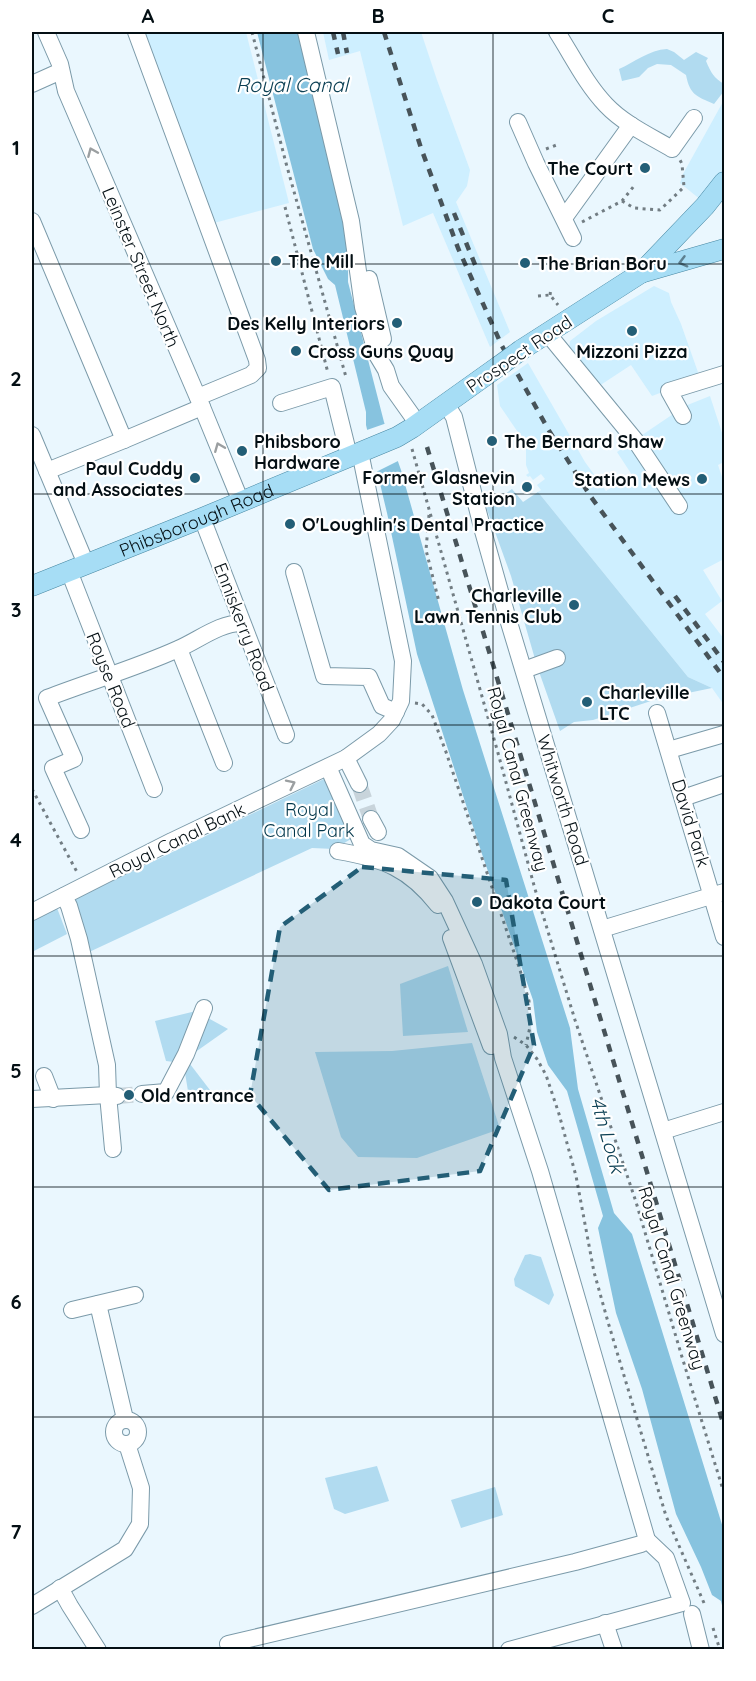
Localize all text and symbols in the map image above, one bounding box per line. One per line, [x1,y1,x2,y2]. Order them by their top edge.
text: A [142,3,155,28]
text: B [371,3,385,28]
text: C [602,3,615,28]
water label: Royal Canal [236,72,351,97]
text: 1 [12,135,20,160]
one-way arrow [87,148,99,159]
place label: The Court [547,157,633,180]
marker: The Court [638,161,652,175]
street label: Leinster Street North [97,183,185,351]
place label: The Mill [288,250,354,273]
place label: The Brian Boru [537,252,667,275]
marker: The Mill [269,254,283,268]
one-way arrow [678,254,688,267]
marker: The Brian Boru [518,256,532,270]
street label: Prospect Road [462,310,576,398]
place label: Des Kelly Interiors [227,312,385,335]
marker: Des Kelly Interiors [390,316,404,330]
marker: Mizzoni Pizza [625,324,639,338]
place label: Cross Guns Quay [308,340,454,363]
place label: Mizzoni Pizza [576,340,688,363]
marker: Cross Guns Quay [289,344,303,358]
text: 2 [10,366,22,391]
place label: Phibsboro Hardware [254,430,341,474]
place label: The Bernard Shaw [504,430,664,453]
marker: The Bernard Shaw [485,434,499,448]
one-way arrow [214,443,226,454]
marker: Phibsboro Hardware [235,444,249,458]
place label: Paul Cuddy and Associates [53,457,183,501]
place label: Former Glasnevin Station [362,466,515,510]
place label: Station Mews [574,468,690,491]
marker: Paul Cuddy and Associates [188,471,202,485]
marker: Station Mews [695,472,709,486]
street label: Phibsborough Road [116,478,277,562]
marker: Former Glasnevin Station [520,480,534,494]
place label: O'Loughlin's Dental Practice [302,513,544,536]
marker: O'Loughlin's Dental Practice [283,517,297,531]
street label: Enniskerry Road [209,559,279,695]
place label: Charleville Lawn Tennis Club [414,584,562,628]
text: 3 [11,597,21,622]
marker: Charleville Lawn Tennis Club [567,598,581,612]
street label: Royse Road [81,629,141,731]
place label: Charleville LTC [599,681,690,725]
street label: Royal Canal Greenway [482,684,554,874]
marker: Charleville LTC [580,695,594,709]
street label: Whitworth Road [532,732,594,868]
street label: David Park [667,776,715,870]
one-way arrow [285,780,296,792]
street label: Royal Canal Bank [105,797,249,883]
park label: Royal Canal Park [263,798,355,842]
text: 4 [10,827,22,852]
place label: Dakota Court [489,891,606,914]
marker: Dakota Court [470,895,484,909]
text: 5 [10,1058,22,1083]
place label: Old entrance [141,1084,254,1107]
marker: Old entrance [122,1088,136,1102]
water label: 4th Lock [585,1094,631,1178]
street label: Royal Canal Greenway [633,1184,711,1372]
text: 6 [10,1289,22,1314]
text: 7 [11,1519,22,1544]

